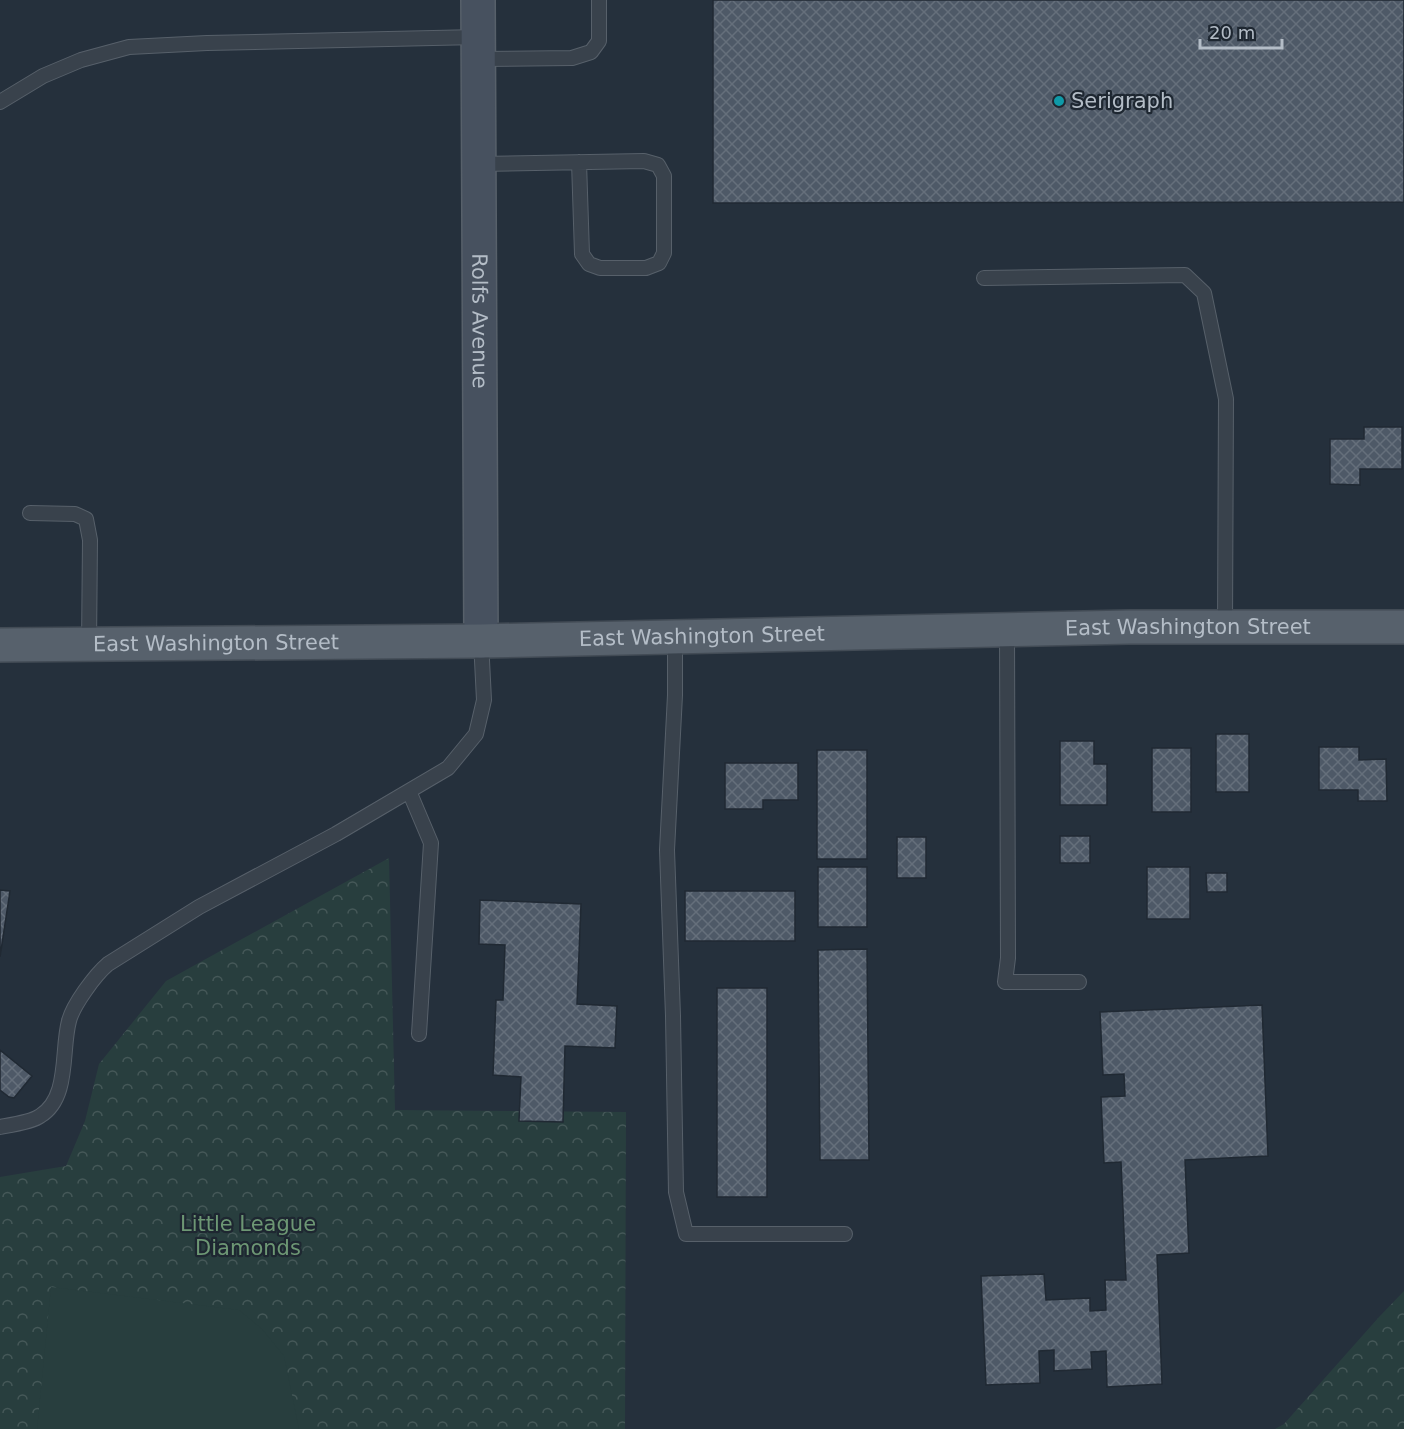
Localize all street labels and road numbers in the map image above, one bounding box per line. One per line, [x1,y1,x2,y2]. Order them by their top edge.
street label: Rolfs Avenue [467,253,492,389]
street label: East Washington Street [1065,615,1311,640]
street label: East Washington Street [579,622,825,651]
street label: East Washington Street [93,630,339,656]

